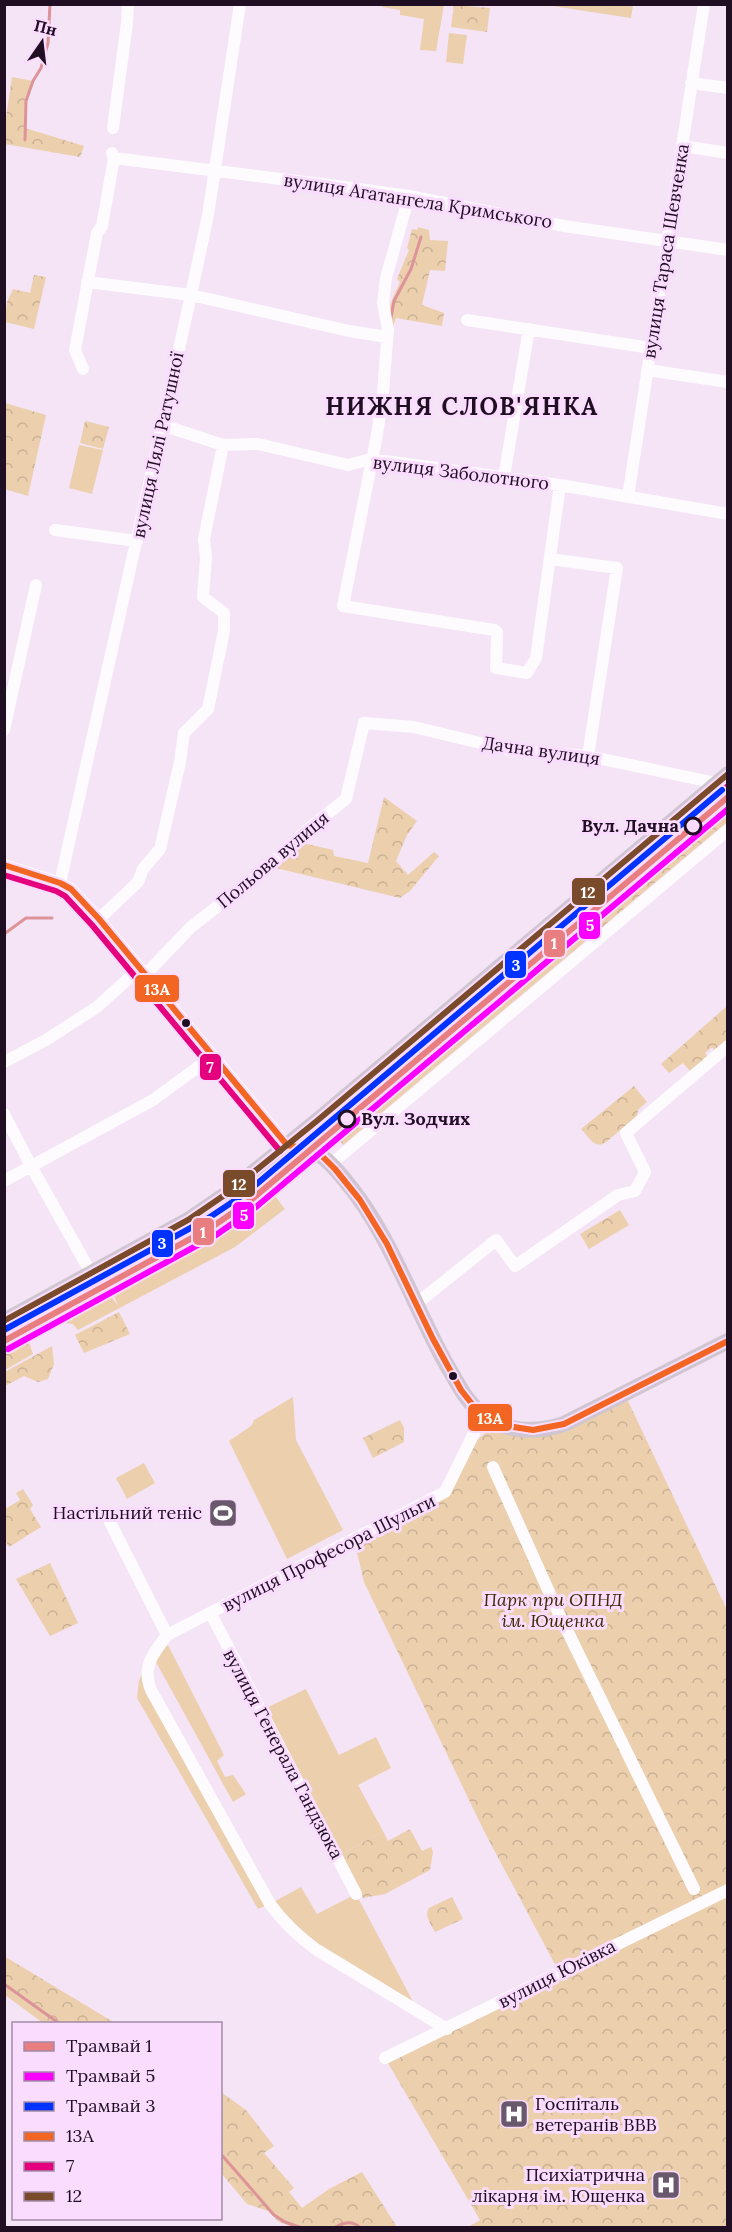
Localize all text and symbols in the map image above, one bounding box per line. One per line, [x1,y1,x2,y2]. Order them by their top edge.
north arrow [12,12,72,72]
text: Пн [32,15,59,40]
street label: вулиця Тараса Шевченка [637,142,694,360]
street label: вулиця Агатангела Кримського [282,168,554,233]
street label: вулиця Лялі Ратушної [127,350,188,540]
district label: НИЖНЯ СЛОВ'ЯНКА [325,391,599,422]
street label: вулиця Заболотного [372,450,550,495]
street label: Дачна вулиця [481,731,601,770]
street label: Польова вулиця [212,806,333,913]
place label: Вул. Дачна [581,814,680,837]
marker: Вул. Дачна [684,817,702,835]
line badge: 12 [571,877,606,906]
text: 12 [580,882,596,902]
line badge: 5 [578,911,601,940]
text: 5 [586,915,595,935]
line badge: 1 [543,929,566,958]
text: 1 [551,933,557,953]
line badge: 3 [504,950,527,979]
text: 3 [512,955,521,975]
line badge: 13А [134,974,180,1003]
text: 13А [144,979,170,999]
unlabelled marker [180,1017,192,1029]
line badge: 7 [199,1053,222,1081]
text: 7 [206,1057,214,1077]
place label: Вул. Зодчих [361,1107,470,1130]
marker: Вул. Зодчих [338,1110,356,1128]
line badge: 12 [222,1169,256,1198]
text: 12 [231,1174,247,1194]
line badge: 5 [232,1201,255,1230]
text: 5 [240,1205,249,1225]
line badge: 1 [192,1217,215,1246]
text: 1 [200,1222,206,1242]
line badge: 3 [151,1229,174,1258]
text: 3 [158,1233,167,1253]
unlabelled marker [447,1370,459,1382]
line badge: 13А [467,1403,513,1432]
text: 13А [477,1408,503,1428]
street label: вулиця Професора Шульги [218,1489,439,1616]
sports icon: Настільний теніс [207,1497,239,1529]
place label: Настільний теніс [52,1501,202,1524]
park label: Парк при ОПНД ім. Ющенка [483,1588,623,1632]
street label: вулиця Генерала Гандзюка [218,1645,349,1863]
street label: вулиця Юківка [494,1934,619,2013]
legend [12,2022,222,2220]
text: Трамвай 1 [66,2034,152,2057]
text: Трамвай 5 [66,2064,155,2087]
place label: Госпіталь ветеранів ВВВ [535,2092,657,2136]
text: Трамвай 3 [66,2094,156,2117]
hospital icon: Госпіталь ветеранів ВВВ [498,2098,530,2130]
text: 13А [66,2124,95,2147]
text: 7 [66,2154,74,2177]
place label: Психіатрична лікарня ім. Ющенка [472,2163,645,2207]
hospital icon: Психіатрична лікарня ім. Ющенка [650,2169,682,2201]
text: 12 [66,2184,82,2207]

